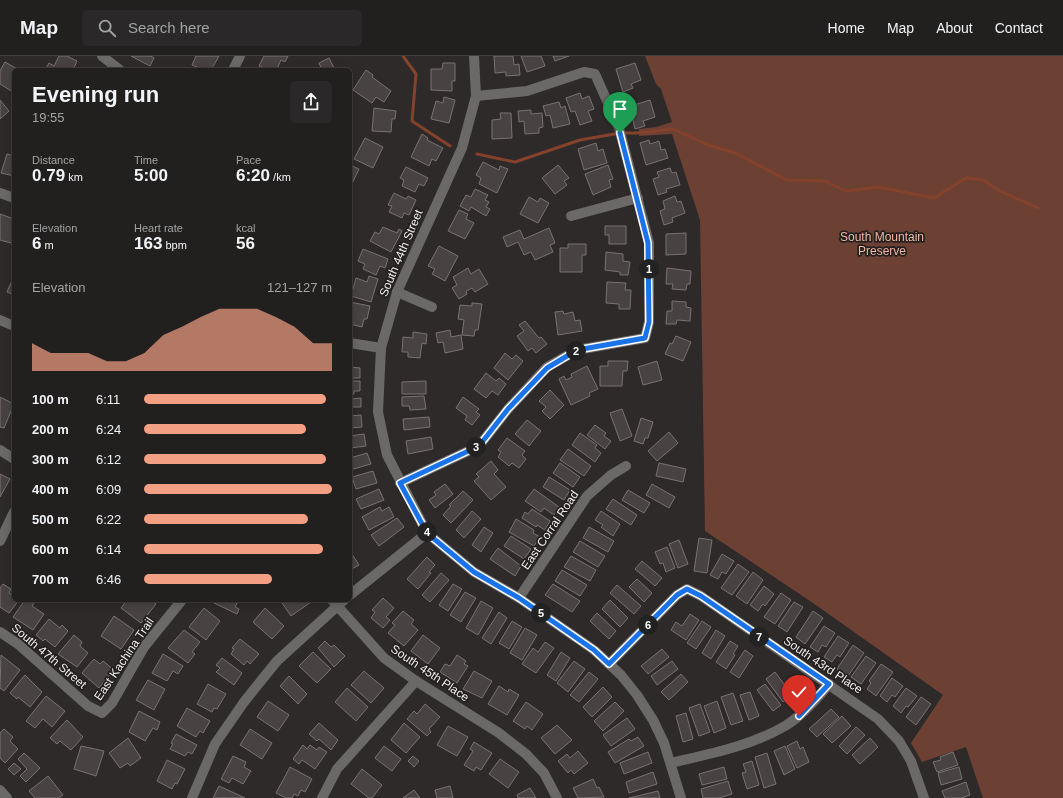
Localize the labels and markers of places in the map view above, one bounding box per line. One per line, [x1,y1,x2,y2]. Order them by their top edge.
pin [603,92,637,133]
pin: 1 [639,259,659,279]
pin: 2 [566,341,586,361]
pin: 3 [466,437,486,457]
pin: 4 [417,522,437,542]
pin: 5 [531,603,551,623]
pin: 6 [638,615,658,635]
pin: 7 [749,627,769,647]
pin [782,675,816,716]

